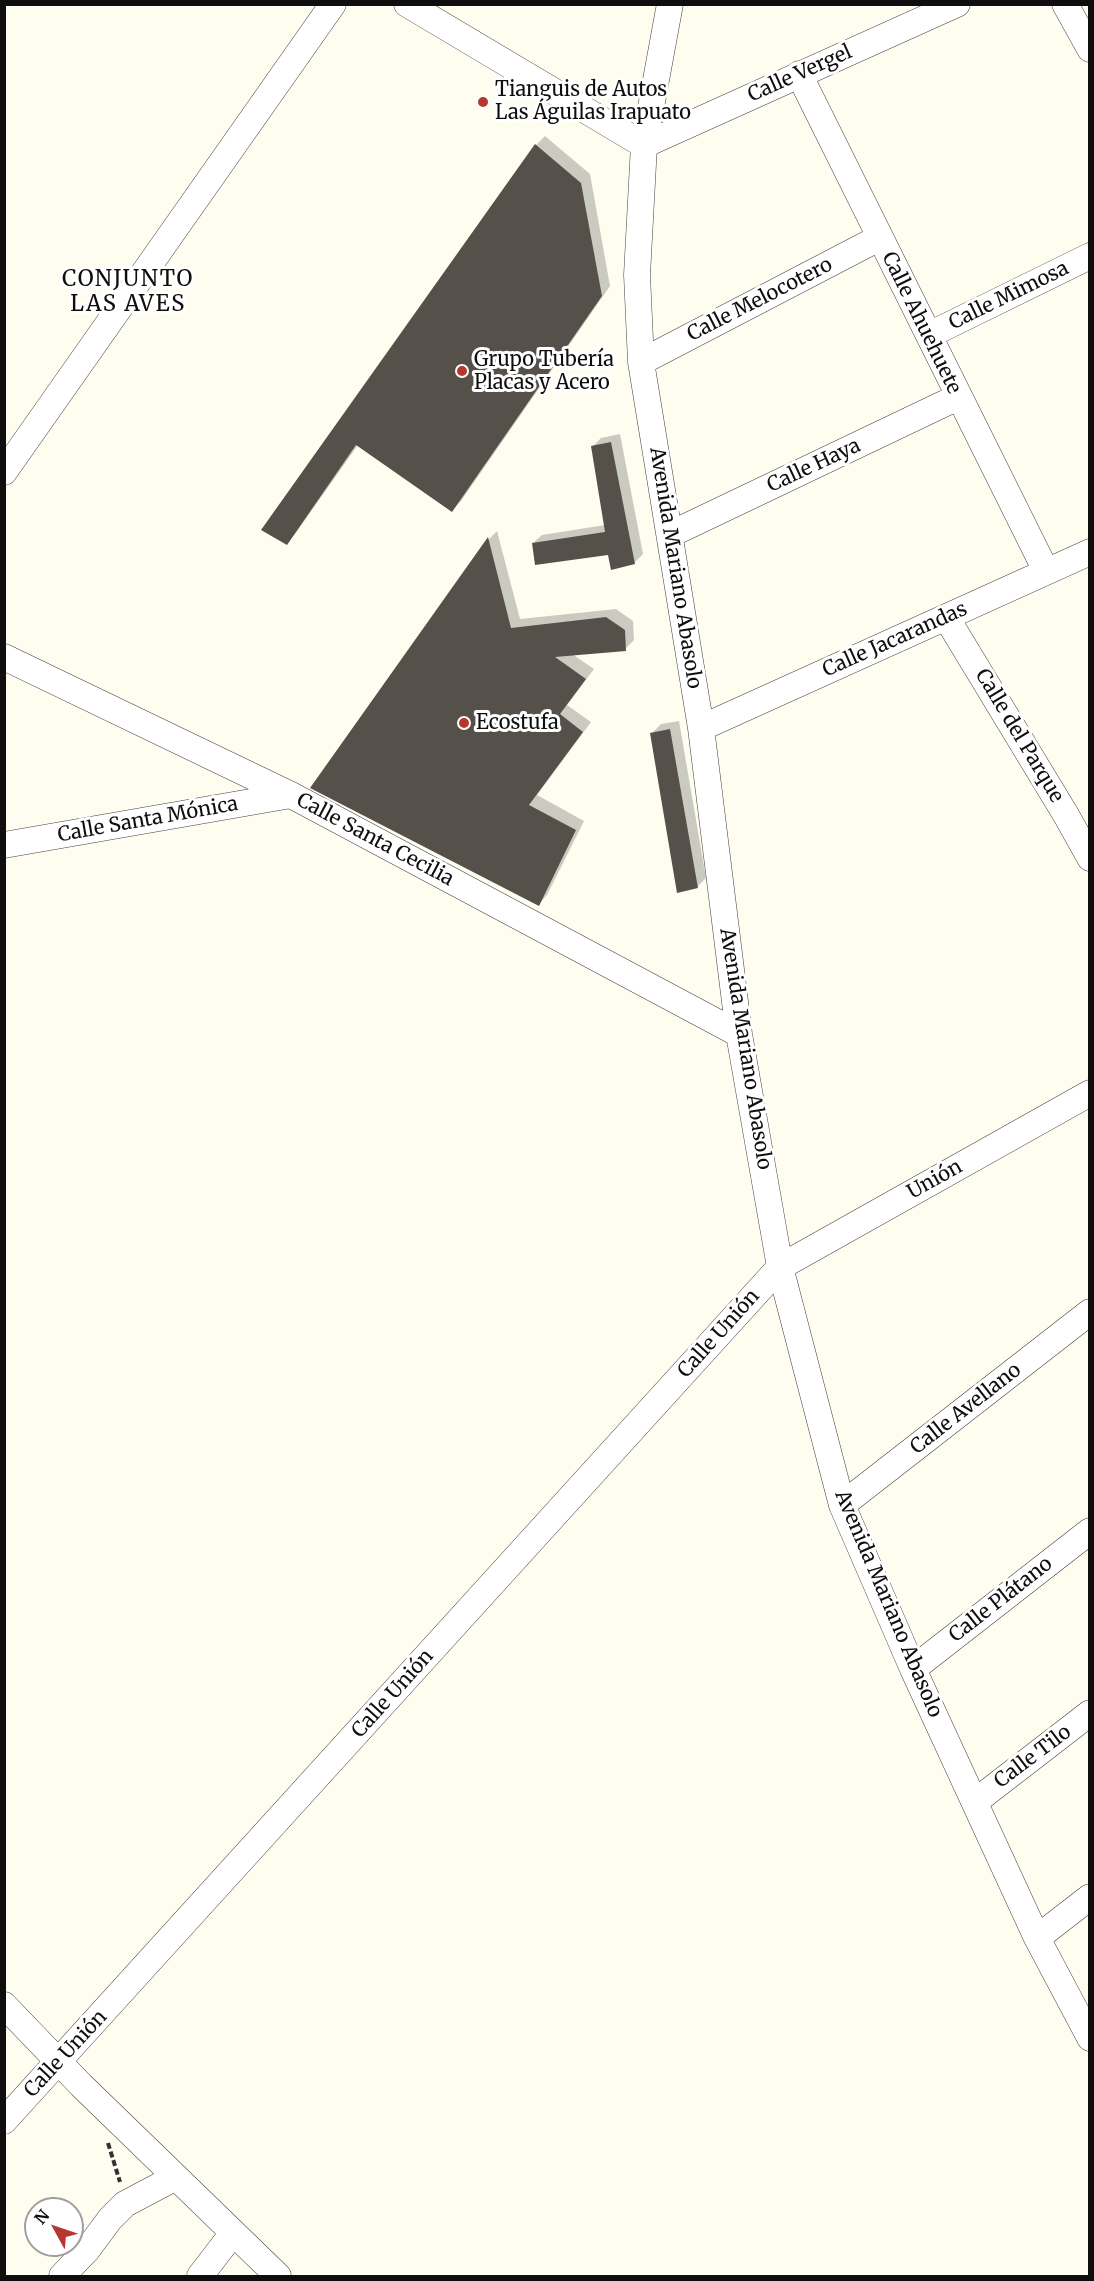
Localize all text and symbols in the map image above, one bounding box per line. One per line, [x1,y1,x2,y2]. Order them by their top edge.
street label: Calle Vergel [744,40,856,108]
place label: Tianguis de Autos Las Águilas Irapuato [495,78,691,125]
marker: Tianguis de Autos Las Águilas Irapuato [476,95,490,109]
street label: Calle Ahuehuete [876,248,966,398]
street label: Calle Melocotero [683,253,837,347]
street label: Calle Mimosa [945,257,1073,335]
district label: CONJUNTO LAS AVES [62,267,194,318]
place label: Grupo Tubería Placas y Acero [474,348,614,395]
marker: Grupo Tubería Placas y Acero [455,364,469,378]
street label: Calle Haya [764,434,864,498]
street label: Avenida Mariano Abasolo [644,446,706,690]
street label: Calle Jacarandas [819,597,971,683]
street label: Calle del Parque [970,665,1068,807]
place label: Ecostufa [476,711,559,735]
marker: Ecostufa [457,716,471,730]
street label: Calle Santa Cecilia [292,788,458,892]
street label: Calle Santa Mónica [56,792,240,848]
street label: Avenida Mariano Abasolo [714,927,776,1171]
street label: Unión [903,1155,967,1205]
street label: Calle Unión [673,1285,765,1383]
street label: Calle Avellano [906,1358,1026,1460]
street label: Avenida Mariano Abasolo [829,1487,947,1721]
street label: Calle Plátano [945,1552,1057,1648]
street label: Calle Unión [347,1645,439,1743]
street label: Calle Tilo [990,1720,1076,1794]
street label: Calle Unión [20,2005,112,2103]
north arrow [24,2197,84,2257]
text: N [30,2205,53,2228]

